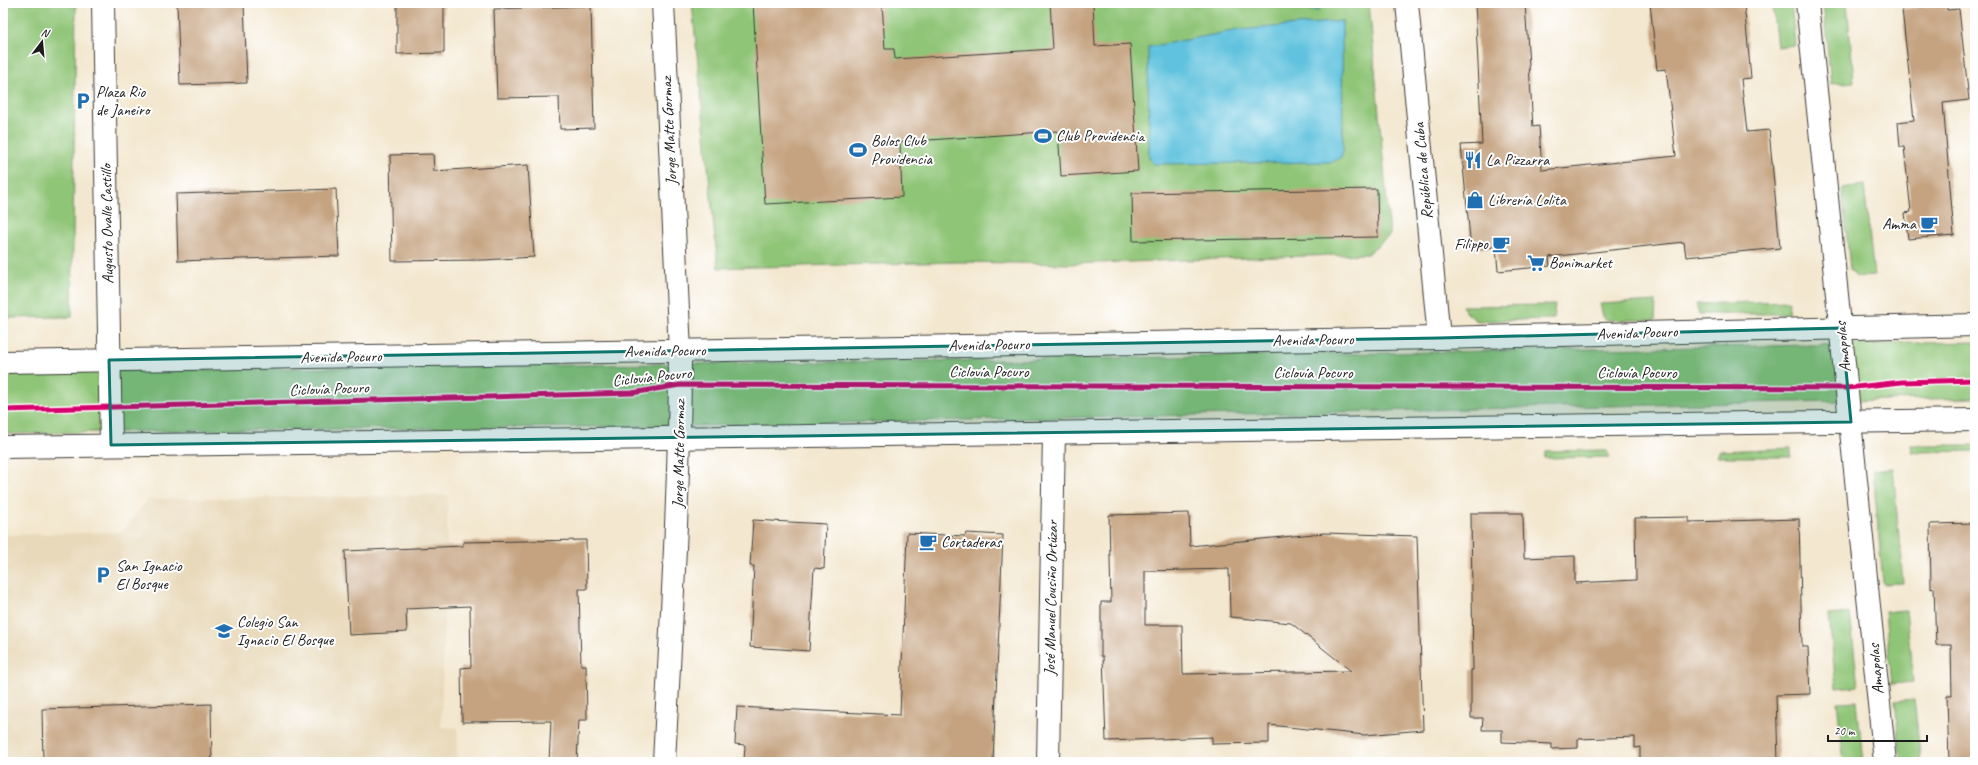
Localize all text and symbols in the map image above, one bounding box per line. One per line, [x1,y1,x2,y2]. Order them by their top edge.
north arrow [22,22,62,62]
text: N [40,25,52,41]
street label: Jorge Matte Gormaz [656,74,682,187]
place label: Plaza Rio de Janeiro [96,82,152,120]
parking icon: Plaza Rio de Janeiro [73,91,93,111]
street label: República de Cuba [1409,120,1437,220]
sports icon: Club Providencia [1033,126,1053,146]
place label: Club Providencia [1056,126,1146,146]
place label: Bolos Club Providencia [871,131,933,169]
sports icon: Bolos Club Providencia [848,140,868,160]
restaurant icon: La Pizzarra [1463,150,1483,170]
place label: La Pizzarra [1486,150,1550,170]
street label: Augusto Ovalle Castillo [96,162,118,284]
shop icon: Librería Lolita [1465,190,1485,210]
place label: Librería Lolita [1488,190,1567,210]
place label: Amma [1882,214,1917,234]
cafe icon: Amma [1919,214,1939,234]
place label: Filippo [1454,234,1489,254]
cafe icon: Filippo [1491,234,1511,254]
supermarket icon: Bonimarket [1526,253,1546,273]
place label: Bonimarket [1549,253,1613,273]
street label: Amapolas [1830,319,1856,373]
street label: Avenida Pocuro [1596,322,1679,344]
street label: Avenida Pocuro [1272,329,1355,351]
street label: Avenida Pocuro [948,334,1031,356]
street label: Avenida Pocuro [624,340,707,362]
street label: Avenida Pocuro [300,346,383,368]
street label: Ciclovía Pocuro [949,362,1030,382]
street label: Ciclovía Pocuro [612,363,694,391]
street label: Ciclovía Pocuro [1273,363,1354,383]
street label: Ciclovía Pocuro [1597,363,1678,383]
street label: Ciclovía Pocuro [289,378,370,400]
street label: Jorge Matte Gormaz [668,398,690,509]
street label: José Manuel Cousiño Ortúzar [1040,519,1062,677]
cafe icon: Cortaderas [918,532,938,552]
place label: Cortaderas [941,532,1003,552]
place label: San Ignacio El Bosque [116,556,183,594]
parking icon: San Ignacio El Bosque [93,565,113,585]
place label: Colegio San Ignacio El Bosque [237,612,335,650]
school or university icon: Colegio San Ignacio El Bosque [214,621,234,641]
street label: Amapolas [1864,641,1888,695]
scale bar [1828,717,1927,743]
text: 20 m [1834,723,1856,739]

